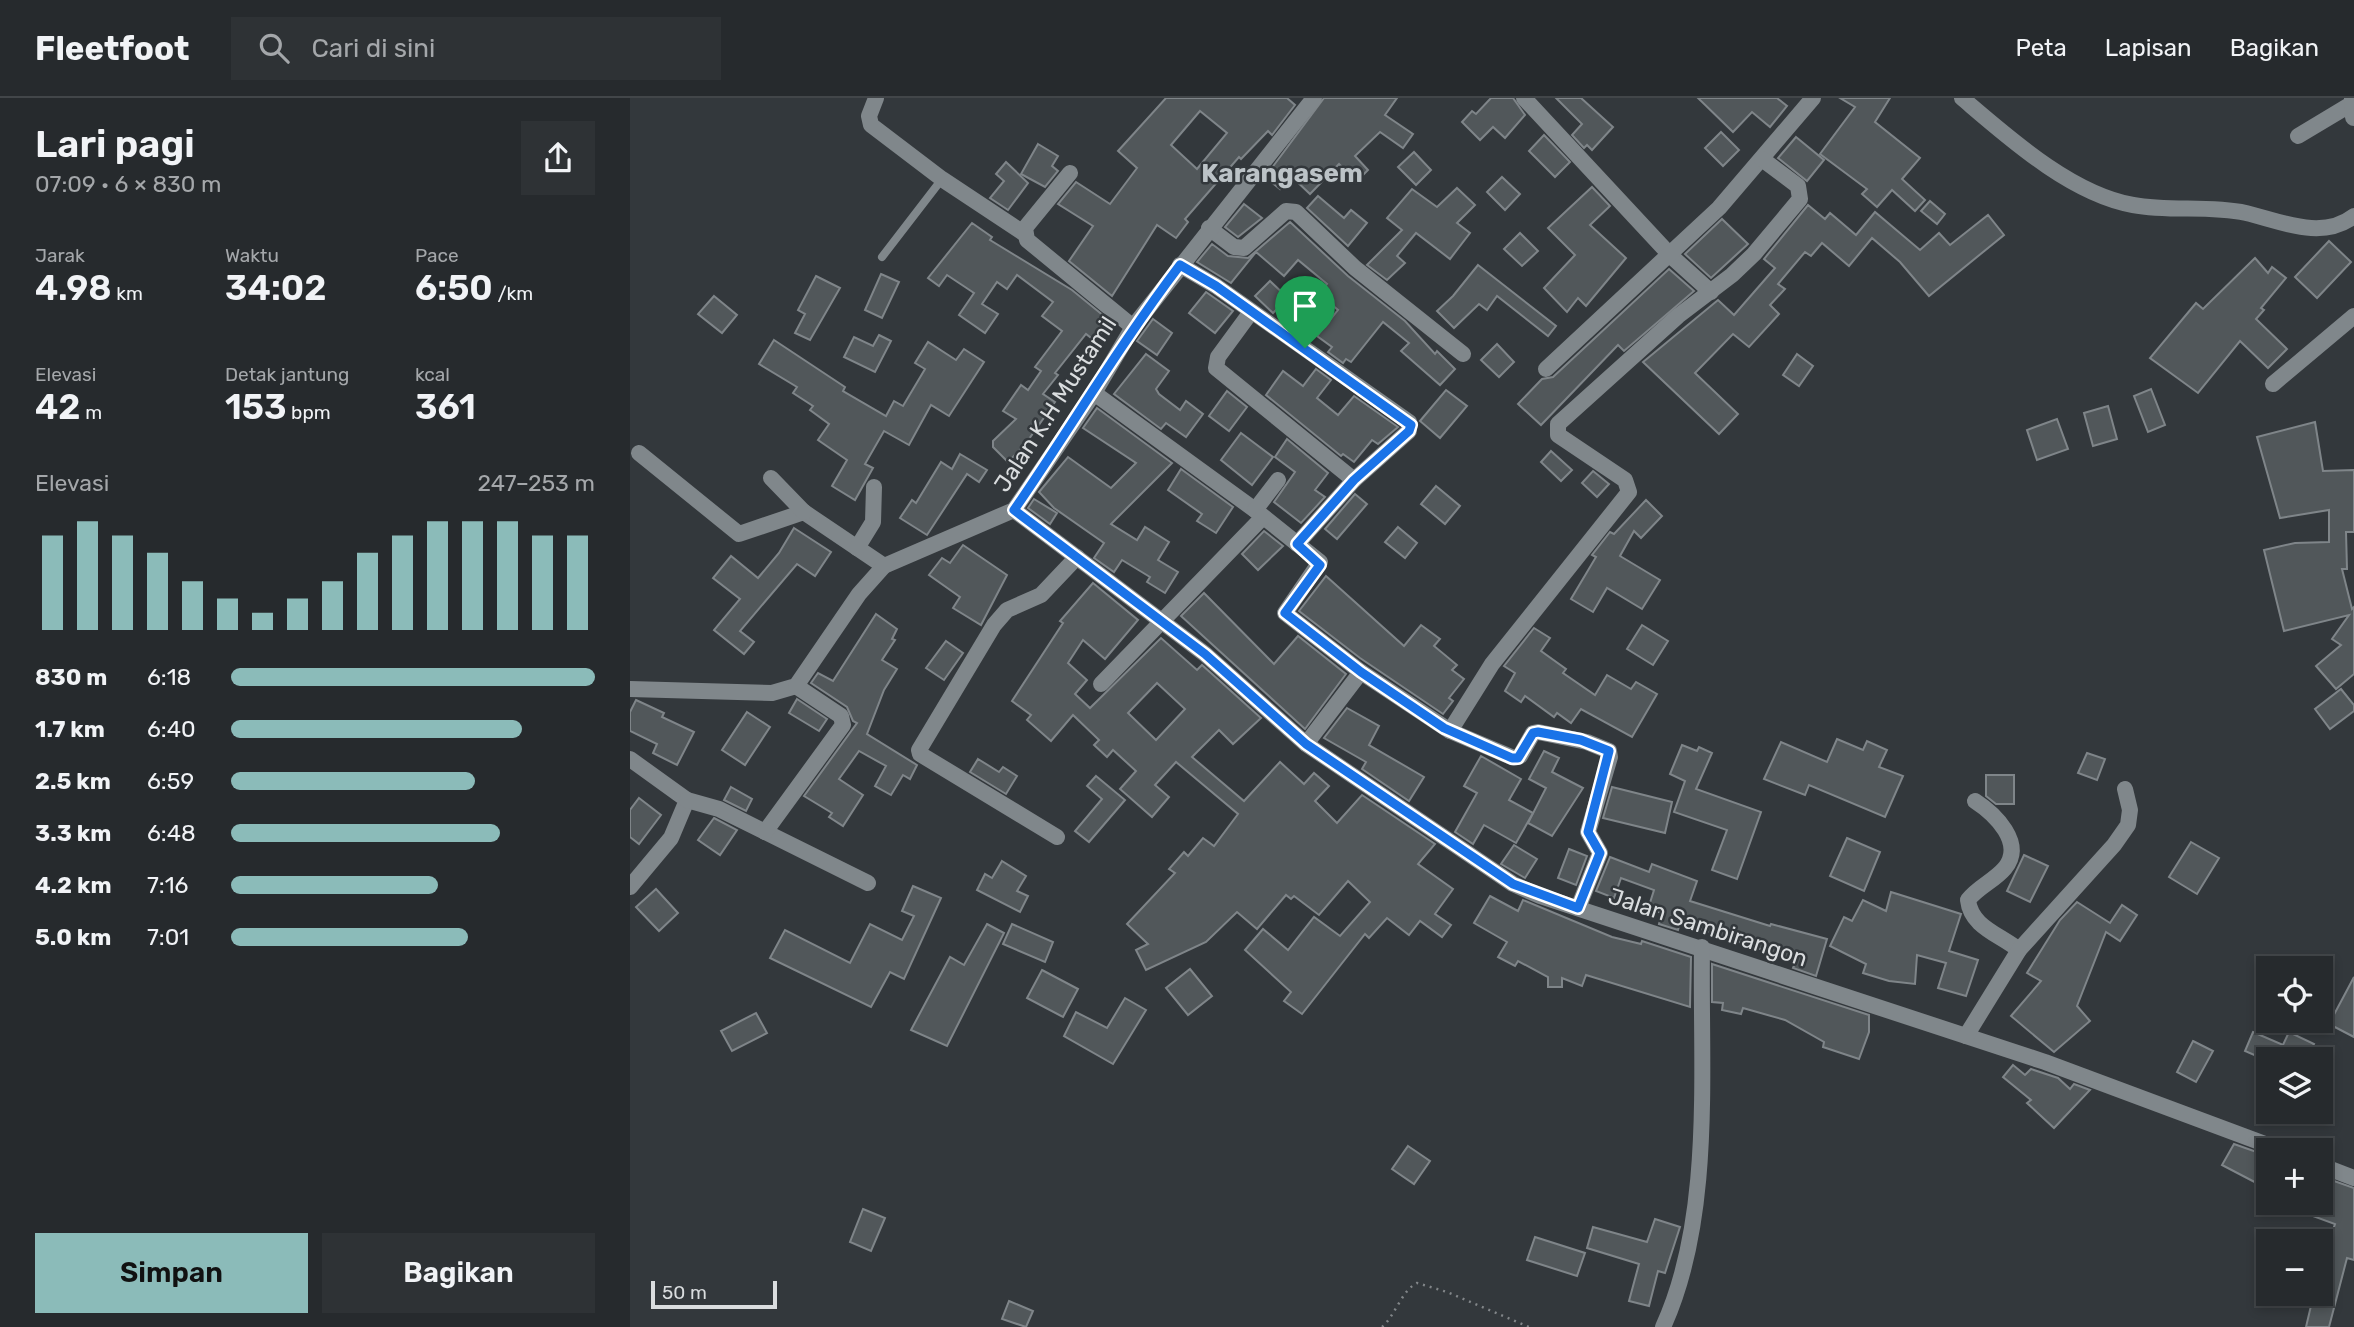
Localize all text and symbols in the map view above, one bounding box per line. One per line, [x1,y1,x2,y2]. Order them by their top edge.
search box [231,17,721,80]
text: Fleetfoot [35,29,189,68]
icon: search [255,29,293,67]
text: Cari di sini [311,33,435,64]
text: Peta [2015,34,2067,62]
text: Lapisan [2105,34,2192,62]
text: Bagikan [2230,34,2319,62]
text: Lari pagi [35,121,195,167]
button: share [521,121,595,195]
district label: Karangasem [1201,158,1363,189]
text: 07:09 · 6 × 830 m [35,170,222,198]
text: Jarak [35,244,85,267]
text: Waktu [225,244,279,267]
text: Pace [415,244,459,267]
text: 4.98 [35,267,112,309]
text: 34:02 [225,267,326,309]
text: 6:50 [415,267,493,309]
pin [1275,276,1335,348]
text: km [112,282,143,305]
text: /km [493,282,533,305]
icon: arrive [1286,287,1324,325]
street label: Jalan K.H Mustamil [988,311,1122,497]
text: Elevasi [35,363,96,386]
text: Detak jantung [225,363,349,386]
text: kcal [415,363,450,386]
text: 42 [35,386,81,428]
text: 153 [225,386,286,428]
text: 361 [415,386,476,428]
text: m [81,401,102,424]
text: bpm [286,401,331,424]
text: Elevasi [35,469,109,497]
text: 247–253 m [477,469,595,497]
text: 830 m [35,663,107,691]
text: 6:18 [147,663,191,691]
text: 1.7 km [35,715,105,743]
text: 6:40 [147,715,196,743]
text: 2.5 km [35,767,111,795]
text: 6:59 [147,767,194,795]
text: 3.3 km [35,819,111,847]
text: 6:48 [147,819,196,847]
text: 4.2 km [35,871,111,899]
text: 7:16 [147,871,188,899]
street label: Jalan Sambirangon [1605,882,1811,972]
text: 5.0 km [35,923,111,951]
text: 7:01 [147,923,189,951]
map controls [2256,956,2333,1306]
button: locate [2256,956,2333,1033]
button: layers [2256,1047,2333,1124]
button: + [2256,1138,2333,1215]
button: − [2256,1229,2333,1306]
button: Simpan [35,1233,308,1313]
button: Bagikan [322,1233,595,1313]
scale bar [651,1278,777,1310]
text: 50 m [662,1281,707,1304]

